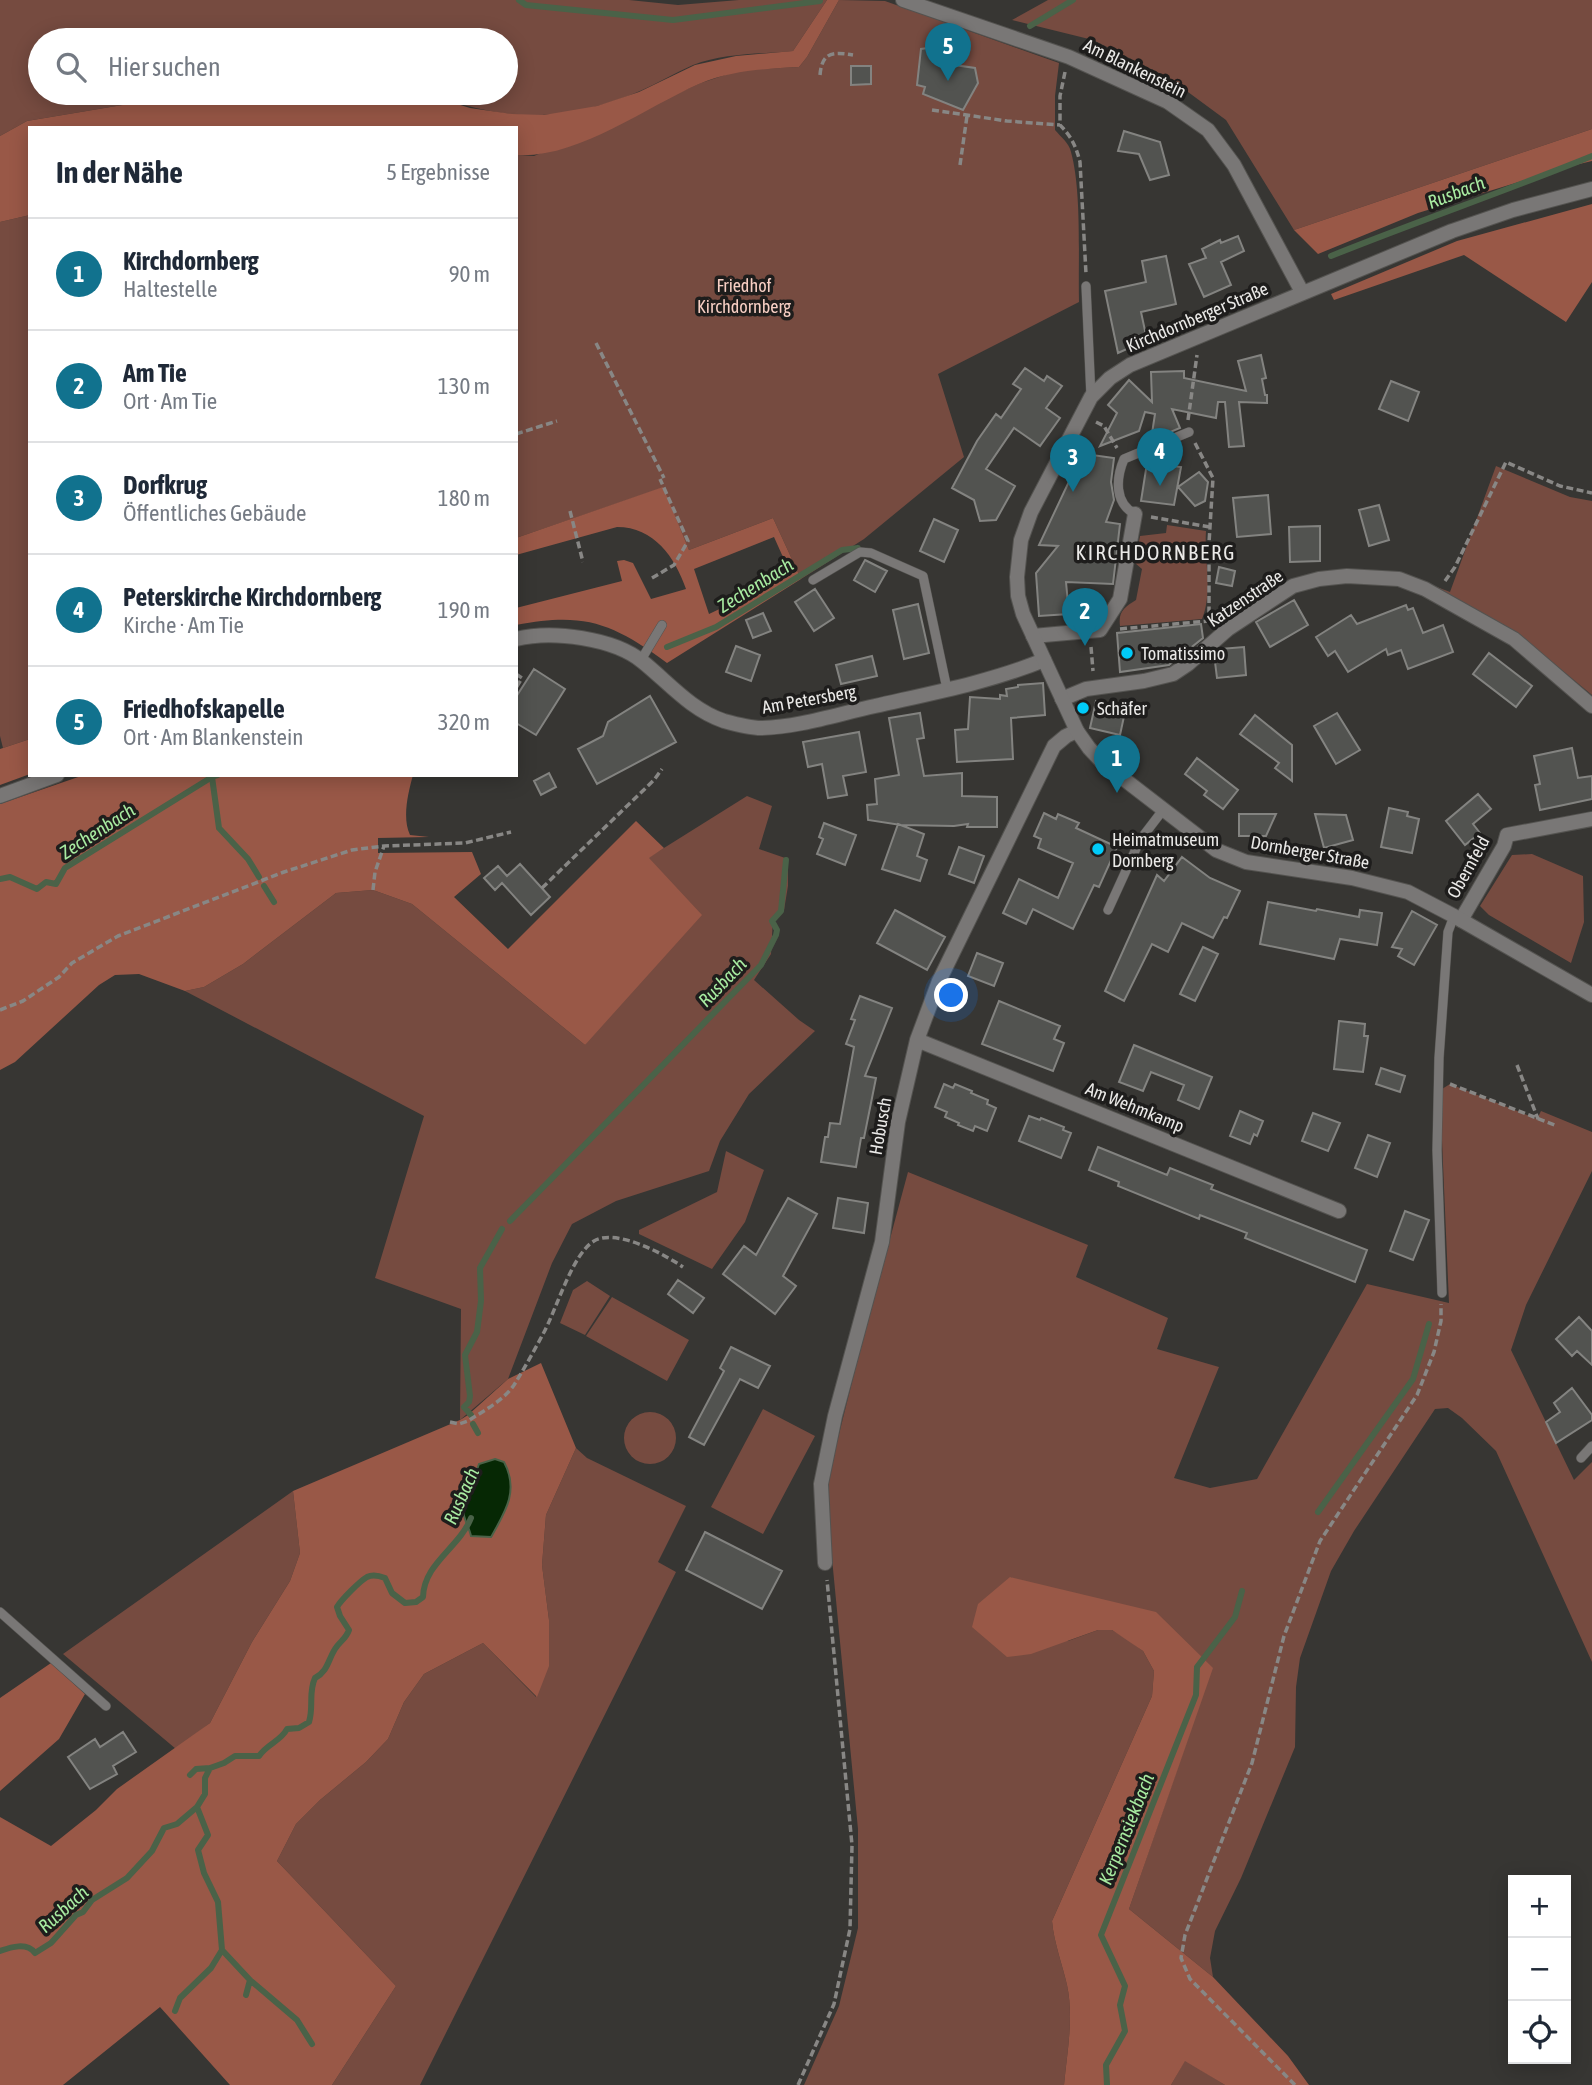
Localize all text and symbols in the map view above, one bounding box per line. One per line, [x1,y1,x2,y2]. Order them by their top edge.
pin: 5 [925,23,971,81]
search box [28,28,518,105]
street label: Am Blankenstein [1080,34,1190,102]
icon: search [52,48,90,86]
text: Hier suchen [108,52,221,82]
text: In der Nähe [56,155,183,189]
text: 5 Ergebnisse [386,159,490,185]
water label: Rusbach [1424,171,1488,213]
text: Kirchdornberg [123,246,259,276]
text: 1 [74,261,84,287]
text: 90 m [449,261,490,287]
park label: Friedhof Kirchdornberg [697,275,791,317]
text: Haltestelle [123,276,217,302]
street label: Kirchdornberger Straße [1123,278,1271,356]
text: Am Tie [123,358,187,388]
text: 2 [74,373,84,399]
text: 130 m [438,373,490,399]
text: Ort · Am Tie [123,388,217,414]
pin: 4 [1137,428,1183,486]
pin: 3 [1050,434,1096,492]
text: Dorfkrug [123,470,207,500]
text: 3 [74,485,84,511]
text: 180 m [438,485,490,511]
text: Öffentliches Gebäude [123,500,307,526]
district label: KIRCHDORNBERG [1076,540,1236,564]
water label: Zechenbach [713,553,797,617]
street label: Katzenstraße [1203,565,1287,631]
text: Peterskirche Kirchdornberg [123,582,381,612]
pin: 2 [1062,588,1108,646]
text: 4 [74,597,84,623]
text: 190 m [438,597,490,623]
text: Kirche · Am Tie [123,612,244,638]
place label: Tomatissimo [1141,643,1225,664]
marker: Tomatissimo [1119,645,1135,661]
street label: Am Petersberg [760,680,858,718]
text: Friedhofskapelle [123,694,285,724]
place label: Schäfer [1097,698,1147,719]
marker: Schäfer [1075,700,1091,716]
text: 5 [74,709,84,735]
text: 320 m [438,709,490,735]
text: Ort · Am Blankenstein [123,724,303,750]
pin: 1 [1094,735,1140,793]
water label: Zechenbach [55,799,139,863]
place label: Heimatmuseum Dornberg [1112,829,1219,871]
street label: Dornberger Straße [1249,831,1371,873]
street label: Obernfeld [1442,832,1494,902]
marker: Heimatmuseum Dornberg [1090,841,1106,857]
water label: Rusbach [693,953,751,1011]
your location [934,978,968,1012]
street label: Am Wehmkamp [1083,1078,1187,1136]
street label: Hobusch [865,1096,895,1156]
water label: Rusbach [439,1464,483,1528]
water label: Kerpernsiekbach [1094,1770,1158,1888]
map controls [1508,1875,1571,2064]
button: + [1508,1875,1571,1938]
water label: Rusbach [34,1881,92,1937]
button: − [1508,1938,1571,2001]
button: locate [1508,2001,1571,2064]

